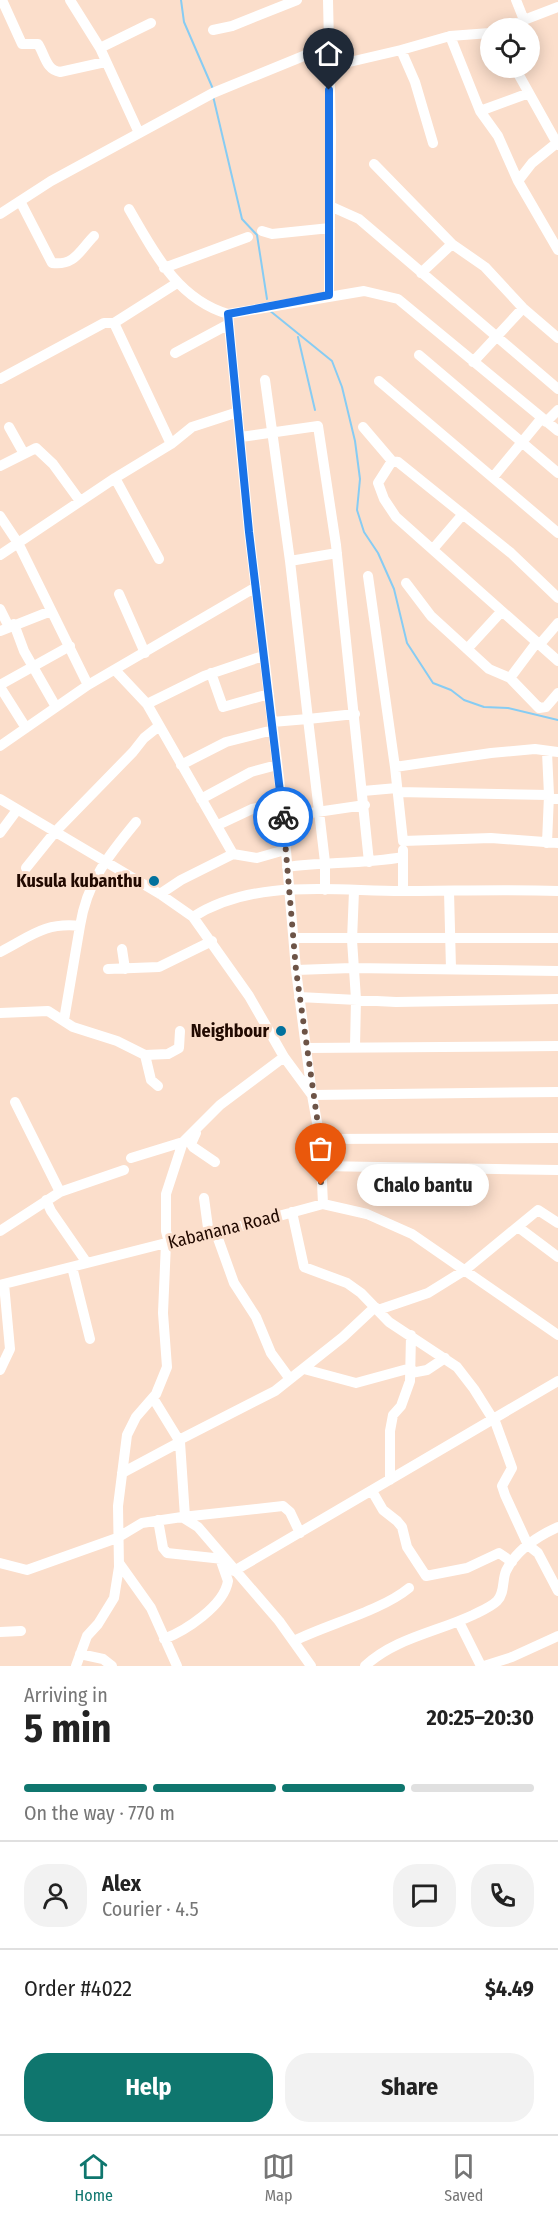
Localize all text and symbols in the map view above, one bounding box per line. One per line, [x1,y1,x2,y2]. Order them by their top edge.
map controls [480,18,540,78]
button: locate [480,18,540,78]
pin [303,28,354,90]
icon: home [312,37,345,70]
courier [253,787,313,847]
icon: bike [267,801,300,834]
place label: Kusula kubanthu [16,870,142,892]
marker: Kusula kubanthu [147,874,161,888]
place label: Neighbour [191,1020,269,1042]
marker: Neighbour [274,1024,288,1038]
pin [295,1123,346,1185]
icon: bag [304,1132,337,1165]
callout: Chalo bantu [357,1164,489,1206]
text: Chalo bantu [373,1173,473,1197]
street label: Kabanana Road [166,1204,282,1254]
text: Arriving in [24,1683,108,1707]
text: 20:25–20:30 [426,1704,534,1731]
text: 5 min [24,1706,112,1752]
text: On the way · 770 m [24,1801,175,1825]
button: person [24,1864,87,1927]
button: chat [393,1864,456,1927]
button: phone [471,1864,534,1927]
text: Alex [102,1870,141,1897]
text: Courier · 4.5 [102,1897,199,1921]
text: Order #4022 [24,1975,132,2002]
text: $4.49 [485,1975,534,2002]
button: Help [24,2053,273,2122]
button: Share [285,2053,534,2122]
tab: Home [75,2150,113,2205]
tab: Map [262,2150,295,2205]
tab: Saved [444,2150,483,2205]

